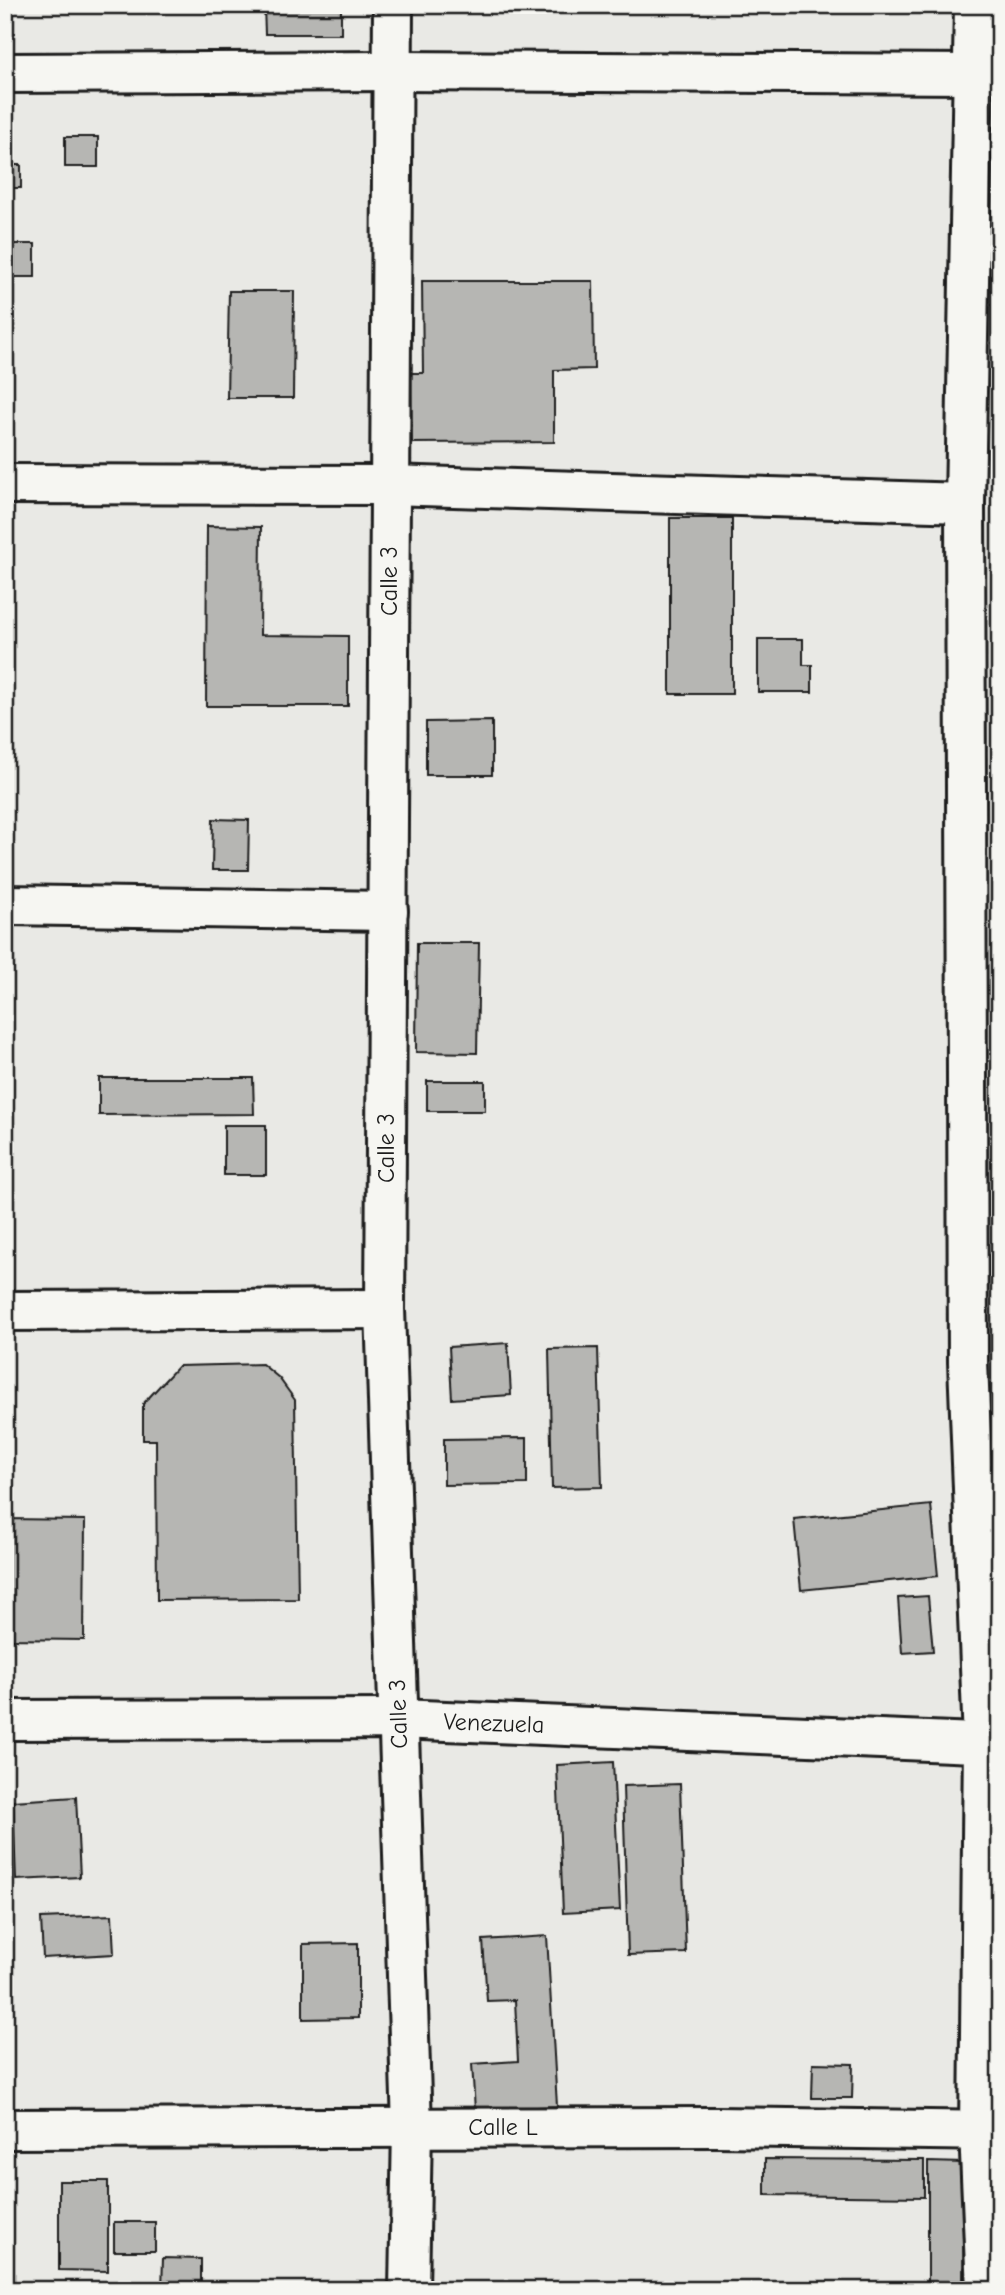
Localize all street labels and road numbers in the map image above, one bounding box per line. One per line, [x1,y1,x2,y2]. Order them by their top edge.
street label: Calle 3 [375,546,403,616]
street label: Calle 3 [372,1113,400,1183]
street label: Calle 3 [383,1679,413,1749]
street label: Venezuela [443,1707,545,1739]
street label: Calle L [468,2113,538,2141]

